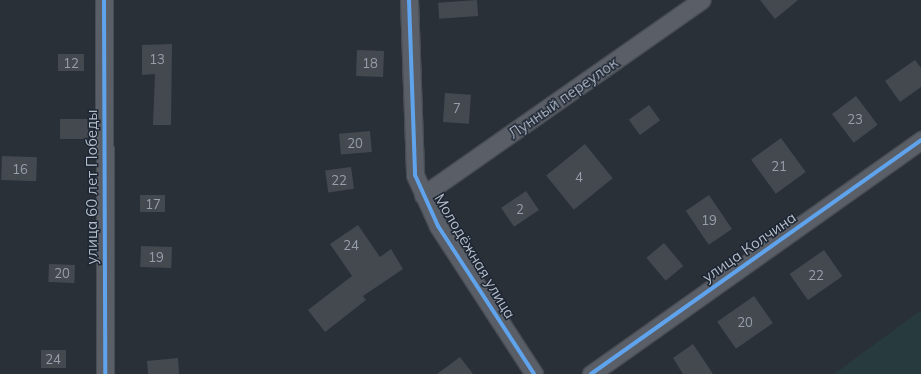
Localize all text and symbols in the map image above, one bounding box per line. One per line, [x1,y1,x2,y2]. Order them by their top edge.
house number: 13 [149,51,165,67]
street label: Лунный переулок [505,54,621,142]
house number: 12 [63,55,79,71]
house number: 18 [362,55,378,71]
house number: 7 [453,100,461,116]
street label: улица 60 лет Победы [83,110,101,264]
house number: 23 [847,111,863,127]
house number: 20 [347,135,363,151]
house number: 21 [771,158,787,174]
house number: 16 [12,161,28,177]
house number: 4 [575,169,583,185]
house number: 22 [331,172,347,188]
street label: Молодёжная улица [431,190,519,322]
house number: 17 [145,196,161,212]
house number: 2 [516,201,524,217]
street label: улица Колчина [699,208,799,286]
house number: 19 [701,212,717,228]
house number: 24 [343,237,359,253]
house number: 19 [148,249,164,265]
house number: 20 [54,265,70,281]
house number: 22 [808,267,824,283]
house number: 20 [737,314,753,330]
house number: 24 [45,351,61,367]

